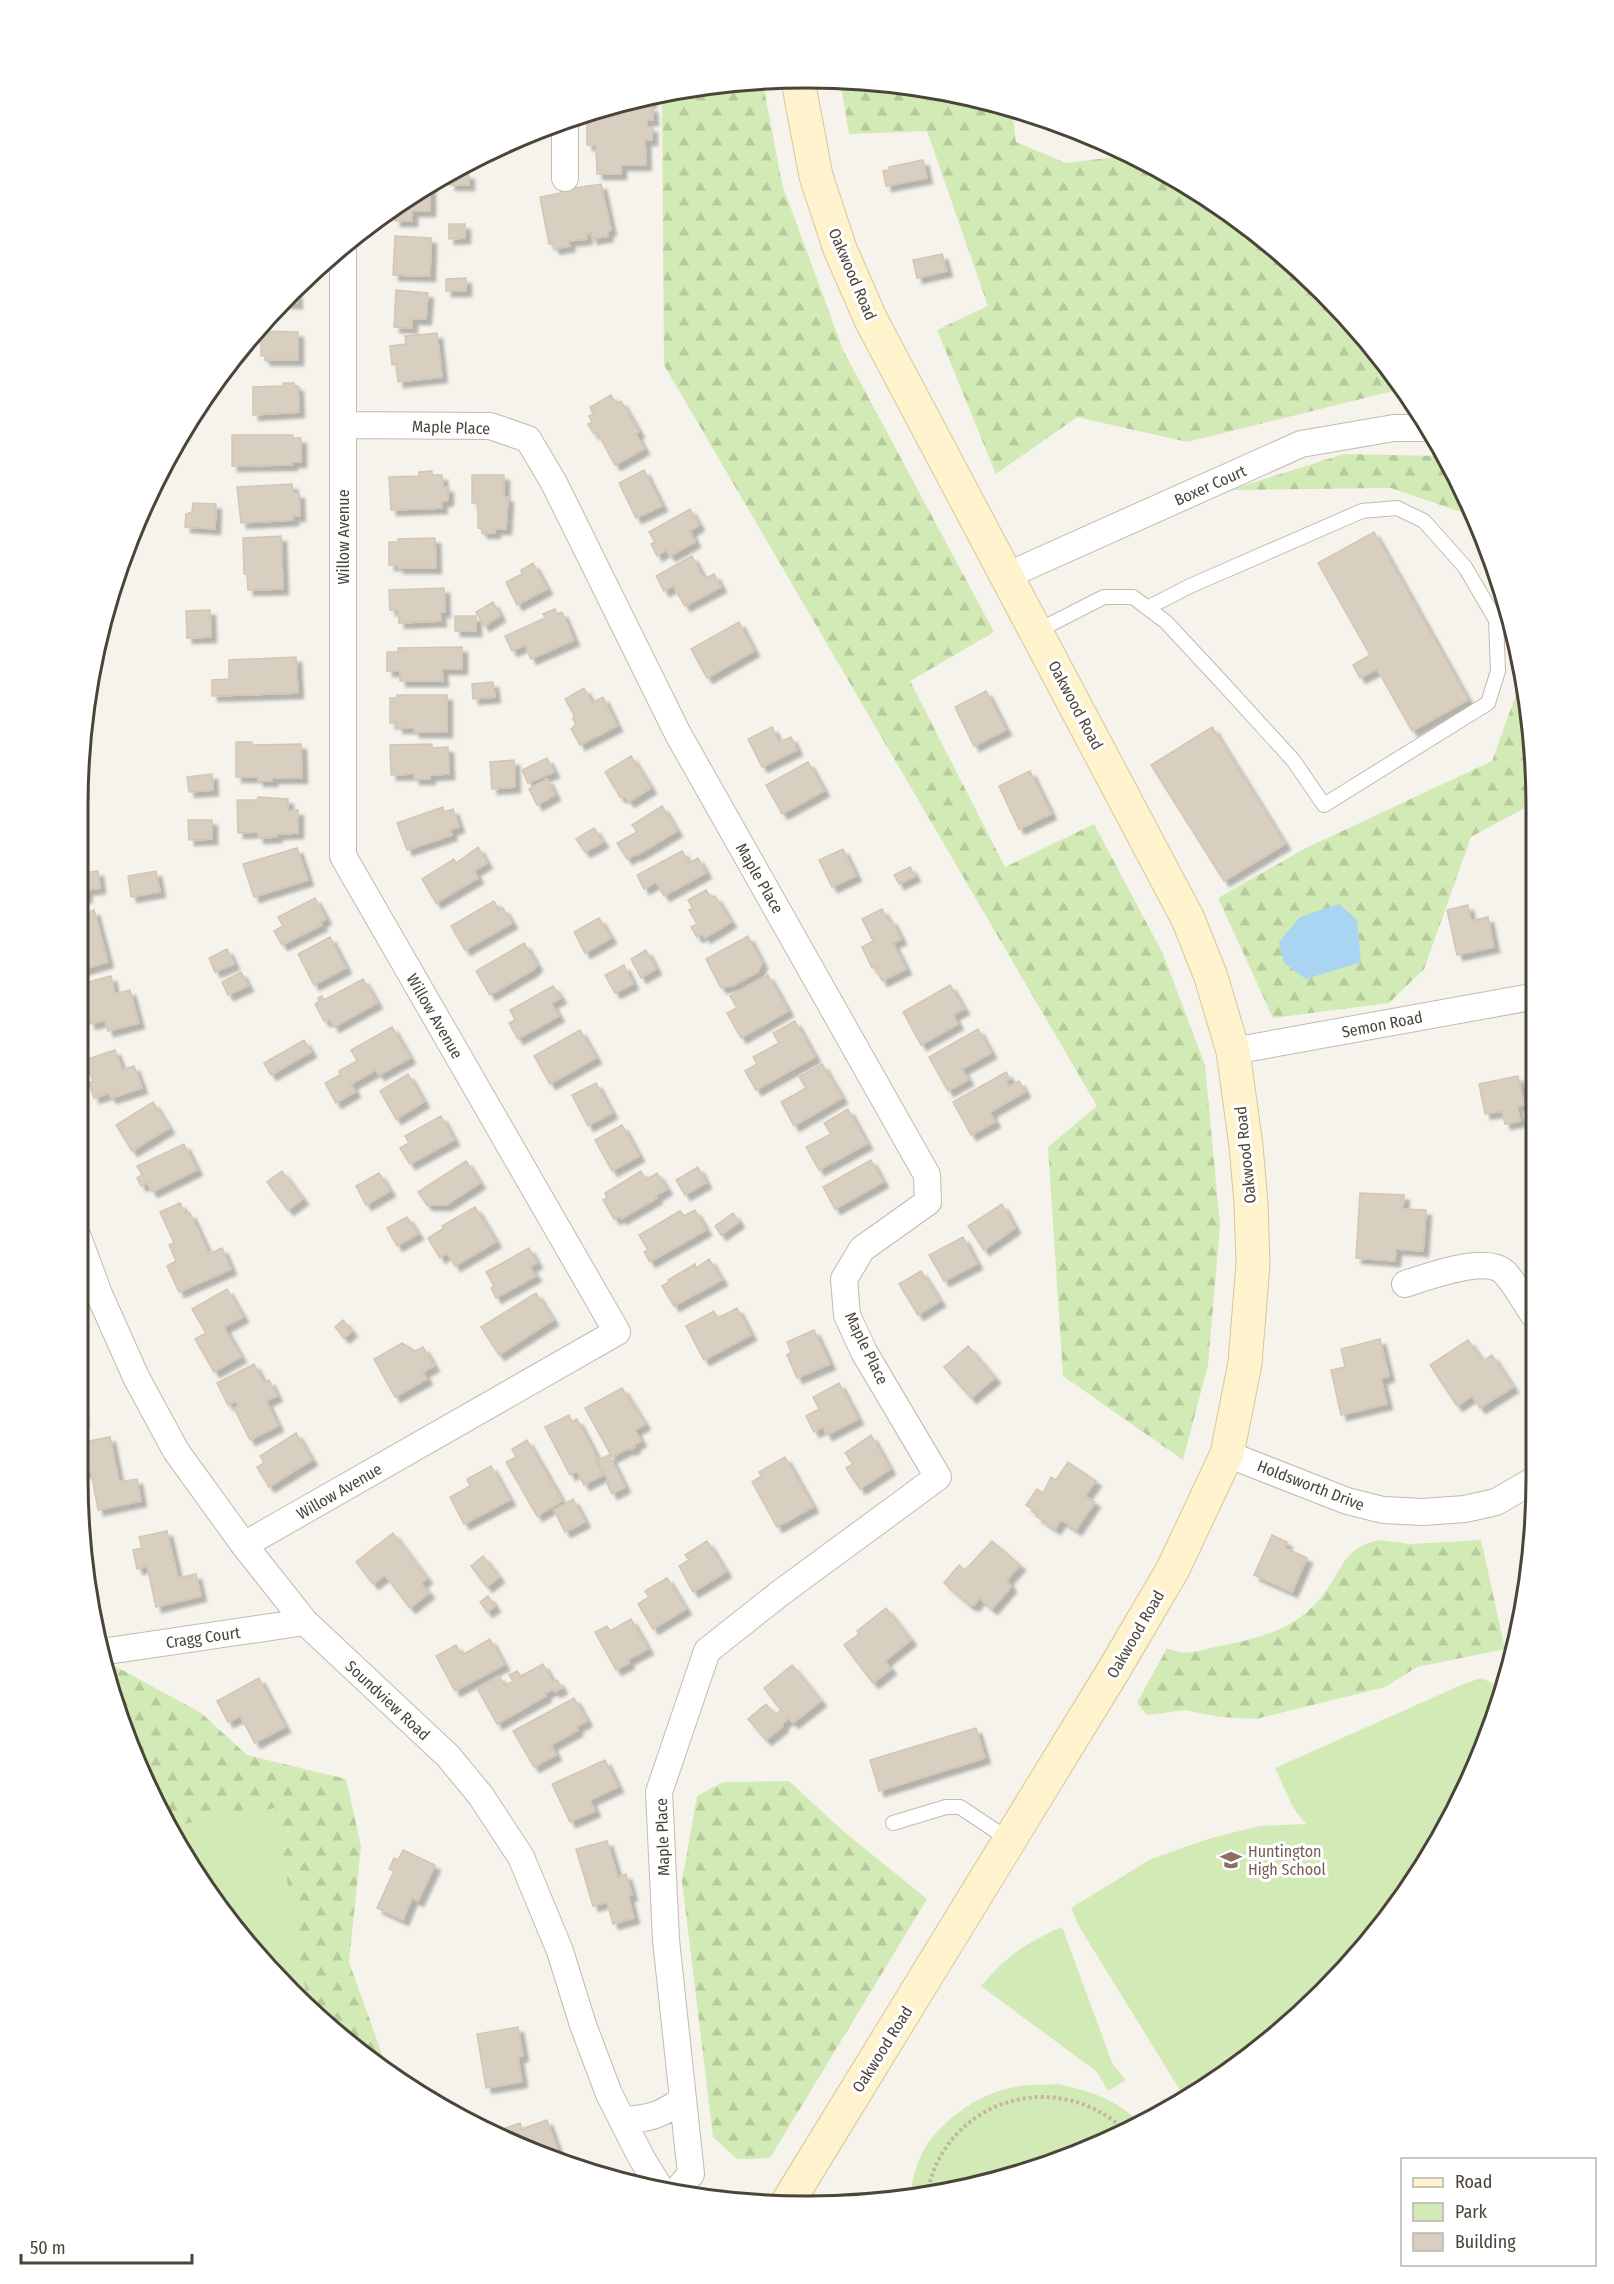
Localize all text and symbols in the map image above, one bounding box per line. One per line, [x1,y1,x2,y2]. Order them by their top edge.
street label: Oakwood Road [825,225,880,323]
street label: Maple Place [412,417,490,438]
street label: Boxer Court [1171,461,1250,510]
street label: Willow Avenue [334,489,353,585]
street label: Oakwood Road [1044,658,1107,753]
street label: Maple Place [732,840,787,917]
street label: Willow Avenue [403,970,467,1062]
street label: Semon Road [1340,1007,1424,1042]
street label: Oakwood Road [1231,1105,1260,1205]
street label: Maple Place [841,1309,892,1388]
street label: Holdsworth Drive [1255,1456,1367,1515]
street label: Willow Avenue [293,1459,385,1523]
street label: Oakwood Road [1103,1587,1168,1681]
street label: Cragg Court [165,1623,242,1652]
street label: Soundview Road [342,1657,434,1744]
street label: Maple Place [652,1797,673,1876]
place label: Huntington High School [1248,1842,1326,1879]
school or university icon: Huntington High School [1219,1848,1243,1872]
street label: Oakwood Road [848,2003,916,2096]
legend [1401,2158,1596,2266]
text: Road [1455,2171,1492,2193]
text: Park [1455,2201,1488,2223]
scale bar [21,2227,192,2265]
text: Building [1455,2231,1516,2253]
text: 50 m [30,2237,66,2259]

